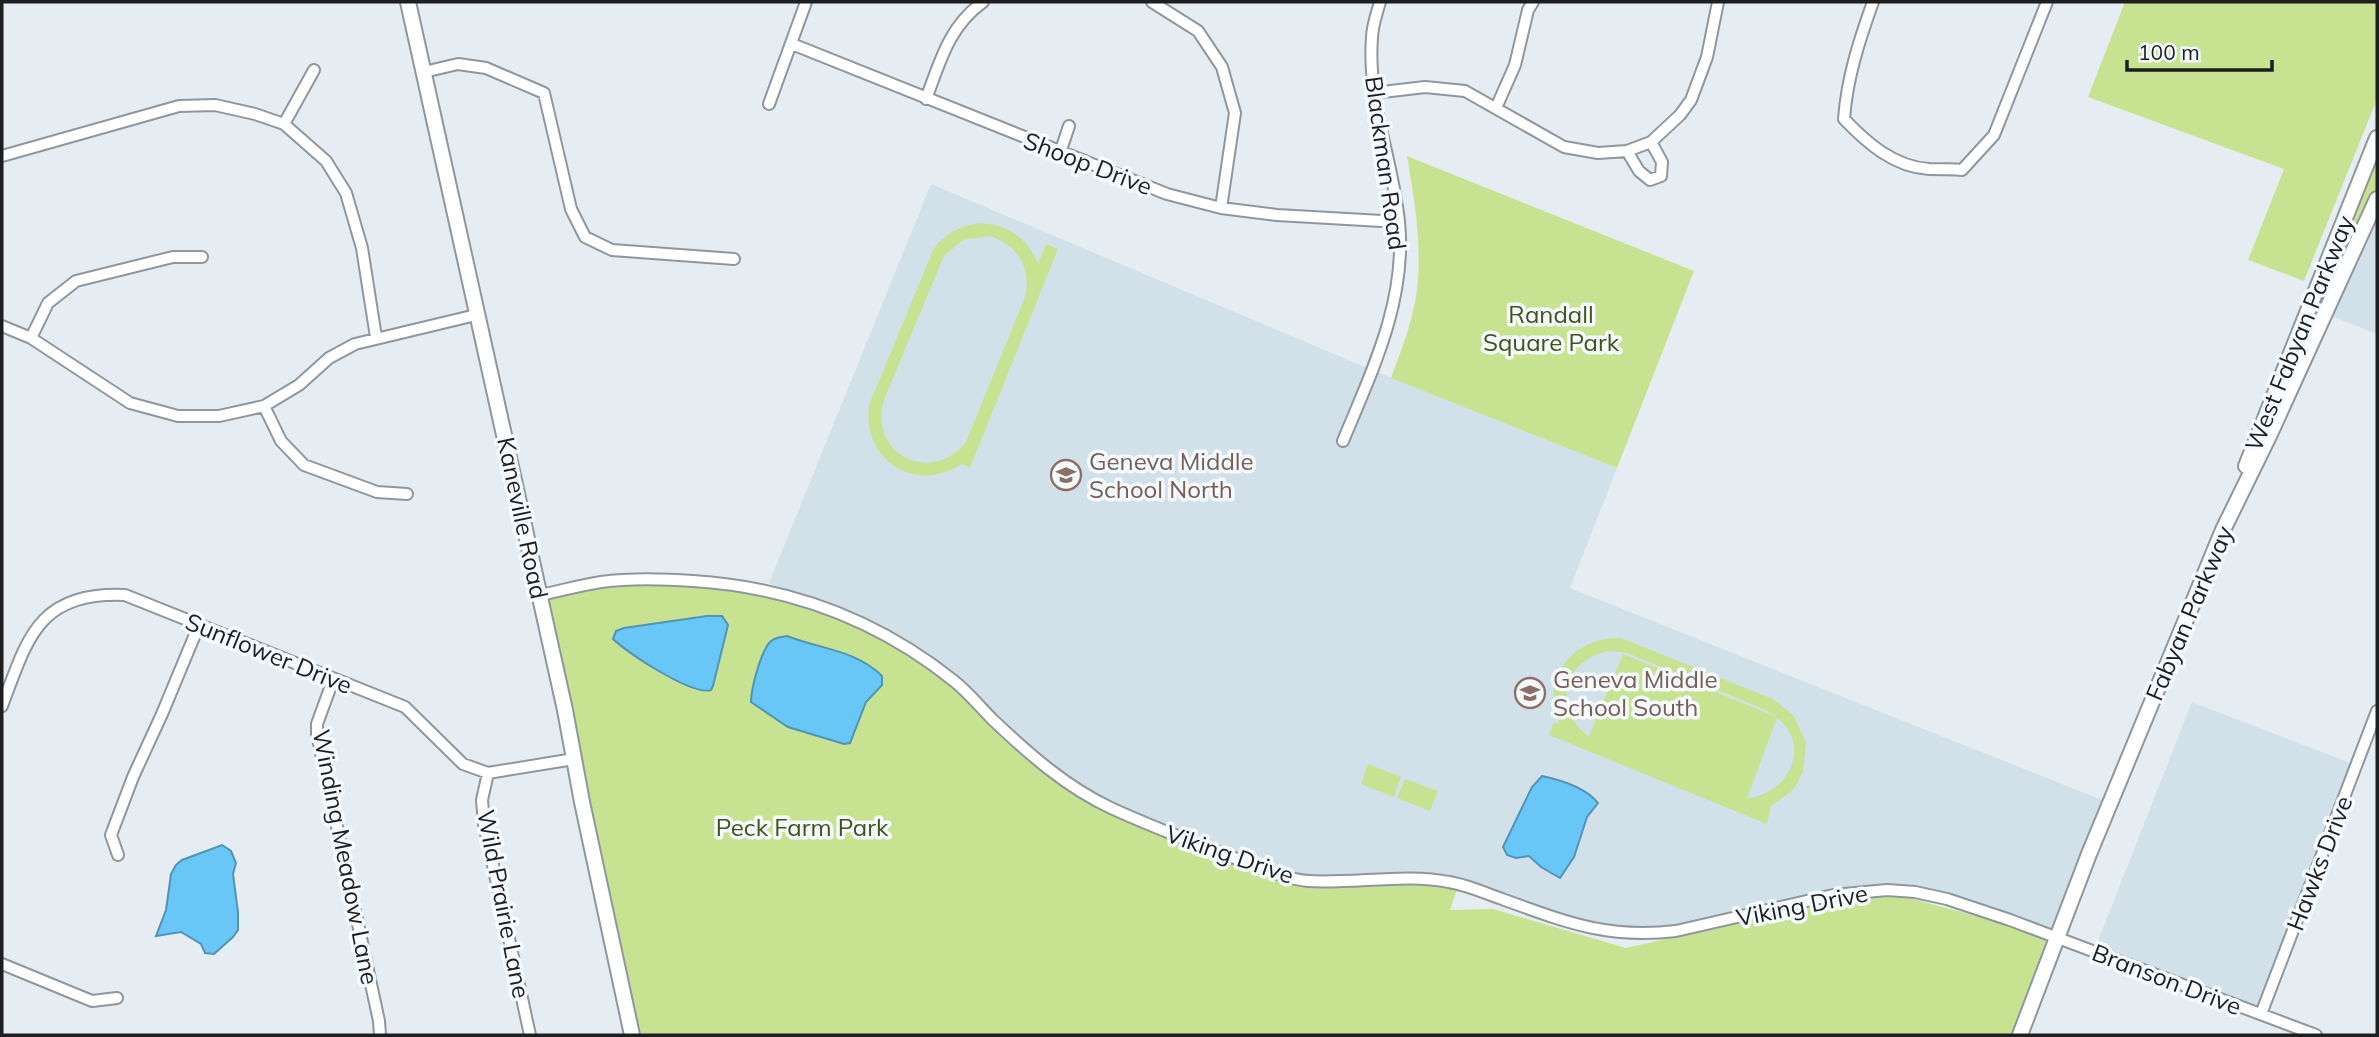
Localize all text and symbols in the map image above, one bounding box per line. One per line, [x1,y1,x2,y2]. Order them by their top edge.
scale bar [2127,28,2272,72]
text: 100 m [2138,39,2200,65]
street label: Blackman Road [1359,74,1413,252]
street label: Shoop Drive [1020,125,1156,201]
street label: West Fabyan Parkway [2238,211,2360,455]
park label: Randall Square Park [1483,299,1620,357]
street label: Kaneville Road [491,434,555,602]
place label: Geneva Middle School North [1089,446,1254,504]
school or university icon: Geneva Middle School North [1049,458,1083,492]
street label: Fabyan Parkway [2139,521,2239,705]
street label: Sunflower Drive [181,606,357,700]
place label: Geneva Middle School South [1553,664,1718,722]
school or university icon: Geneva Middle School South [1513,676,1547,710]
street label: Winding Meadow Lane [307,727,385,987]
street label: Hawks Drive [2280,791,2358,935]
street label: Wild Prairie Lane [471,807,537,1001]
park label: Peck Farm Park [716,812,889,842]
street label: Viking Drive [1162,818,1298,890]
street label: Viking Drive [1734,878,1870,932]
street label: Branson Drive [2088,937,2246,1021]

